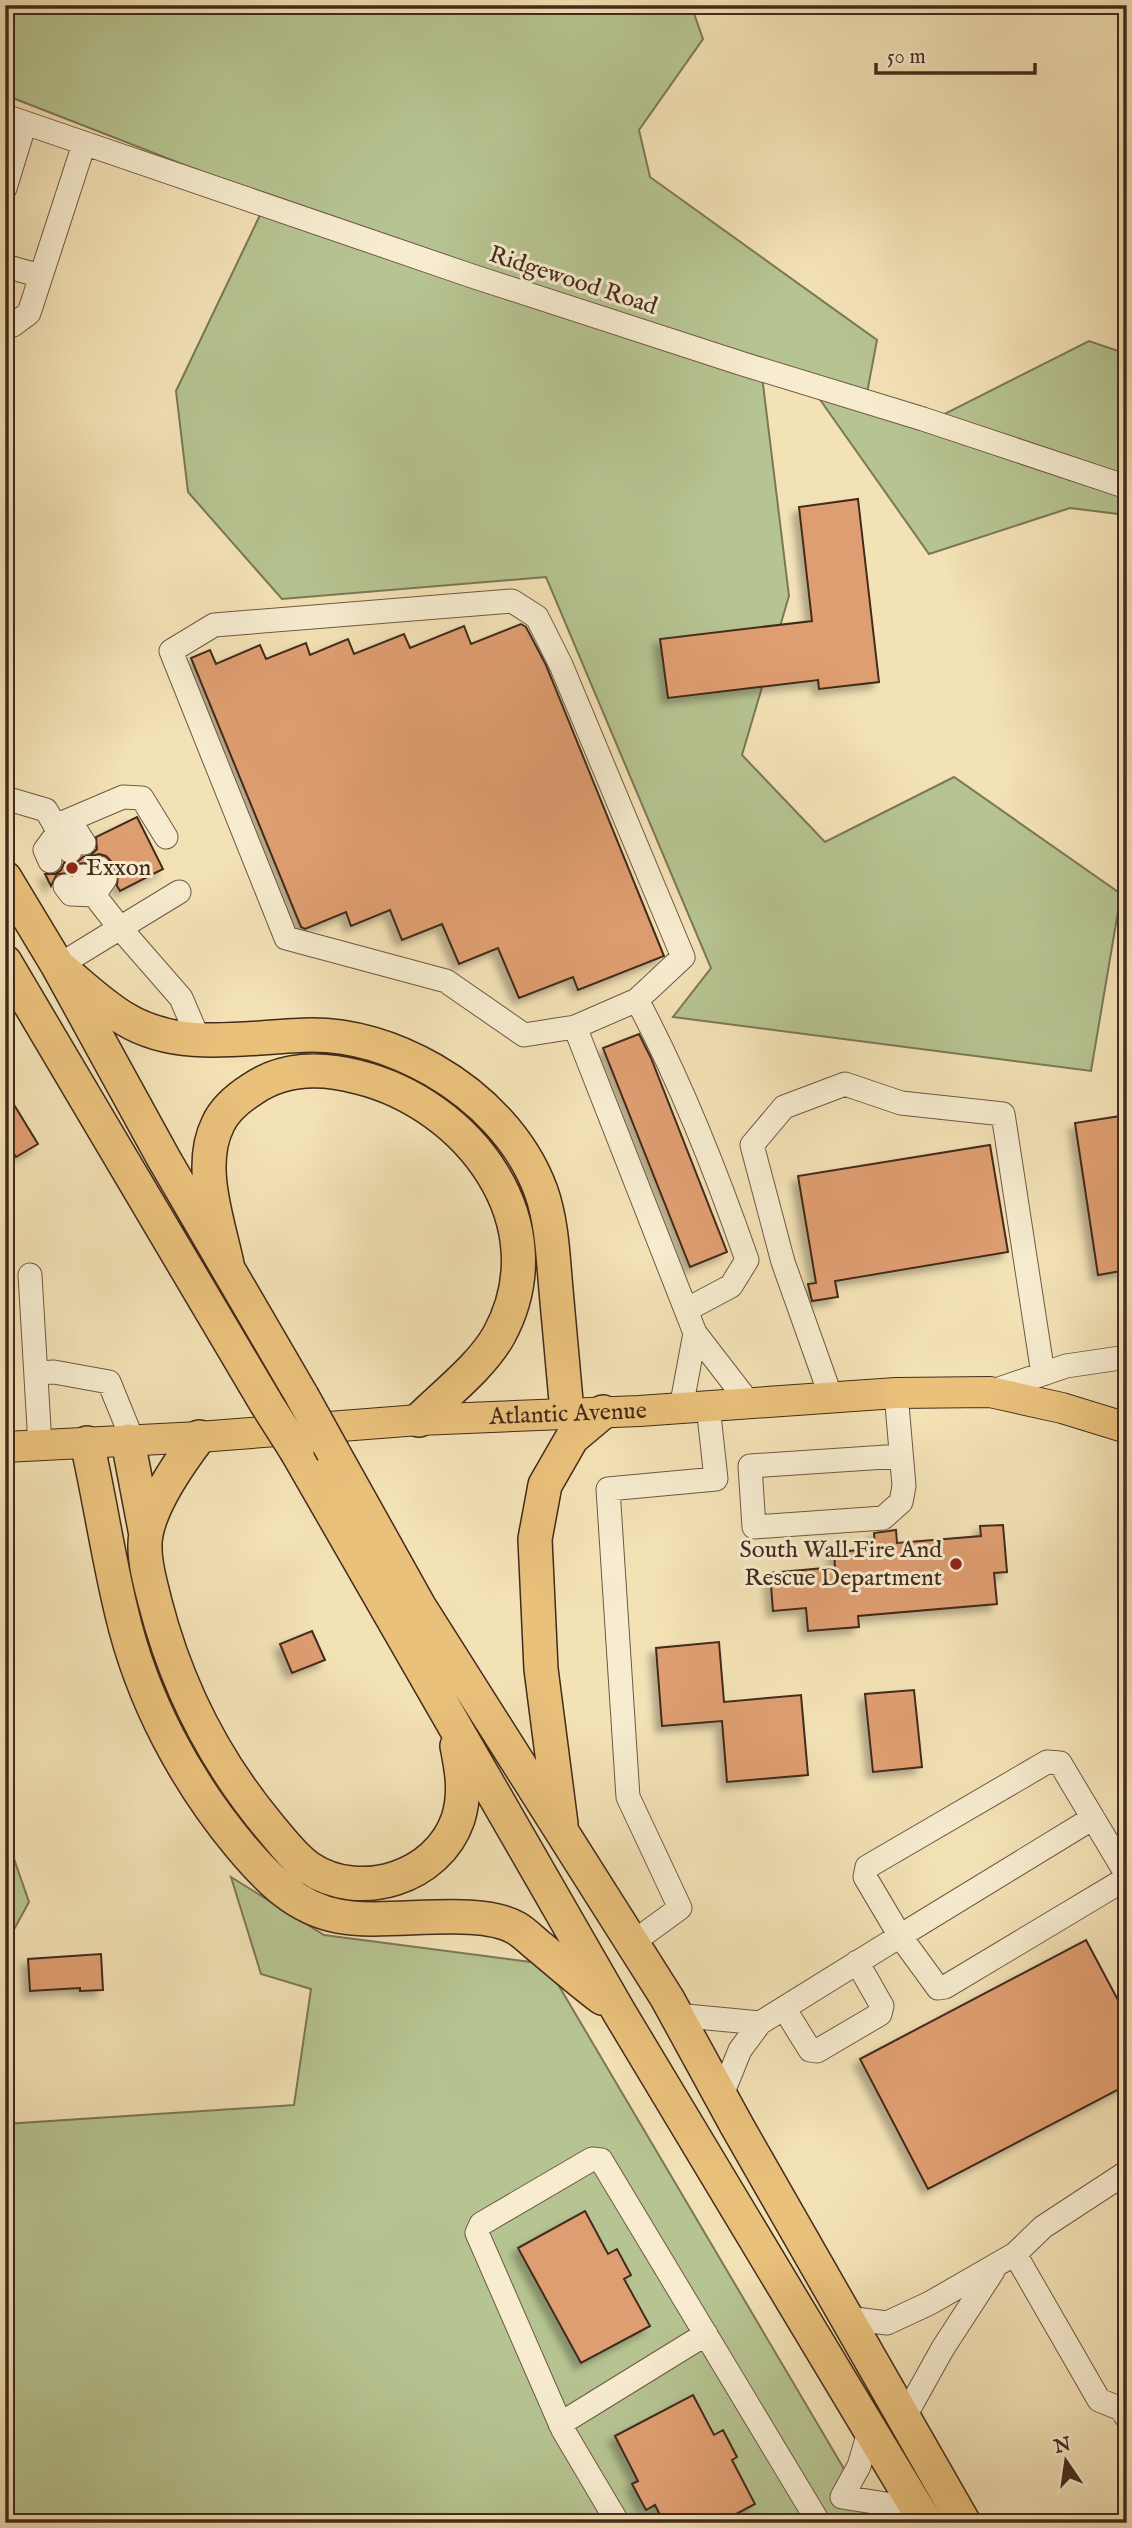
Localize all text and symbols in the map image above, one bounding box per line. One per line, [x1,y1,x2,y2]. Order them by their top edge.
scale bar [876,32,1036,76]
text: 50 m [887,44,926,71]
street label: Ridgewood Road [485,239,661,323]
place label: Exxon [86,853,152,884]
marker: Exxon [64,860,80,876]
street label: Atlantic Avenue [488,1395,648,1433]
place label: South Wall Fire And Rescue Department [739,1535,942,1594]
marker: South Wall Fire And Rescue Department [948,1556,964,1572]
north arrow [1030,2426,1100,2496]
text: N [1051,2433,1074,2460]

